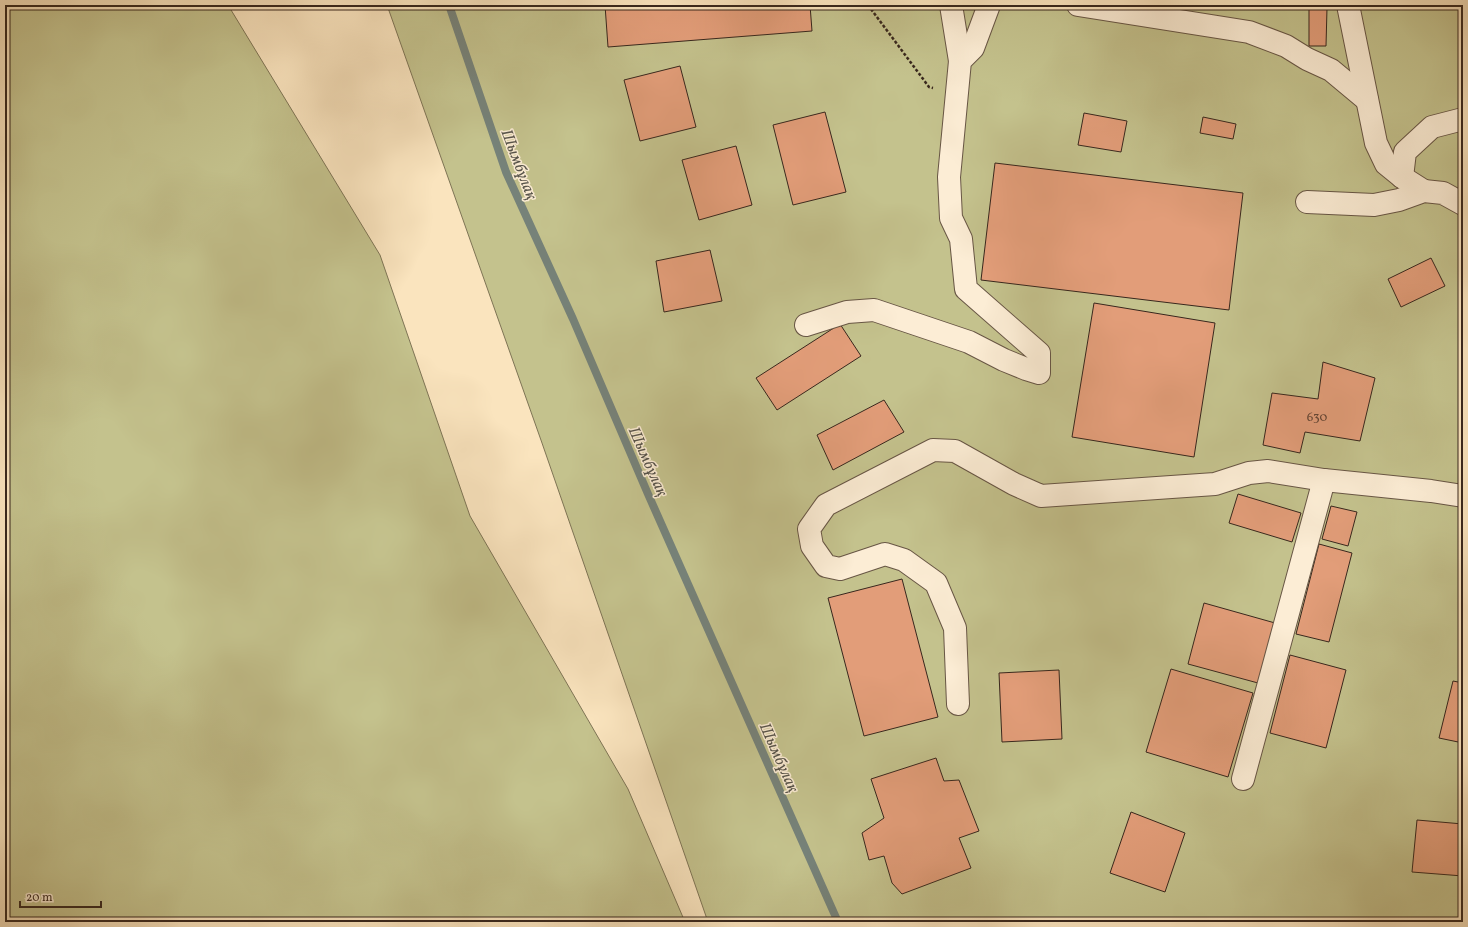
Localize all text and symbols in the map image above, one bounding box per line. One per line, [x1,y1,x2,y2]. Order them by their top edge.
water label: Шымбұлақ [495,126,542,204]
house number: 630 [1307,409,1327,427]
water label: Шымбұлақ [622,424,672,500]
water label: Шымбұлақ [753,720,803,796]
scale bar [20,883,101,909]
text: 20 m [26,890,53,906]

